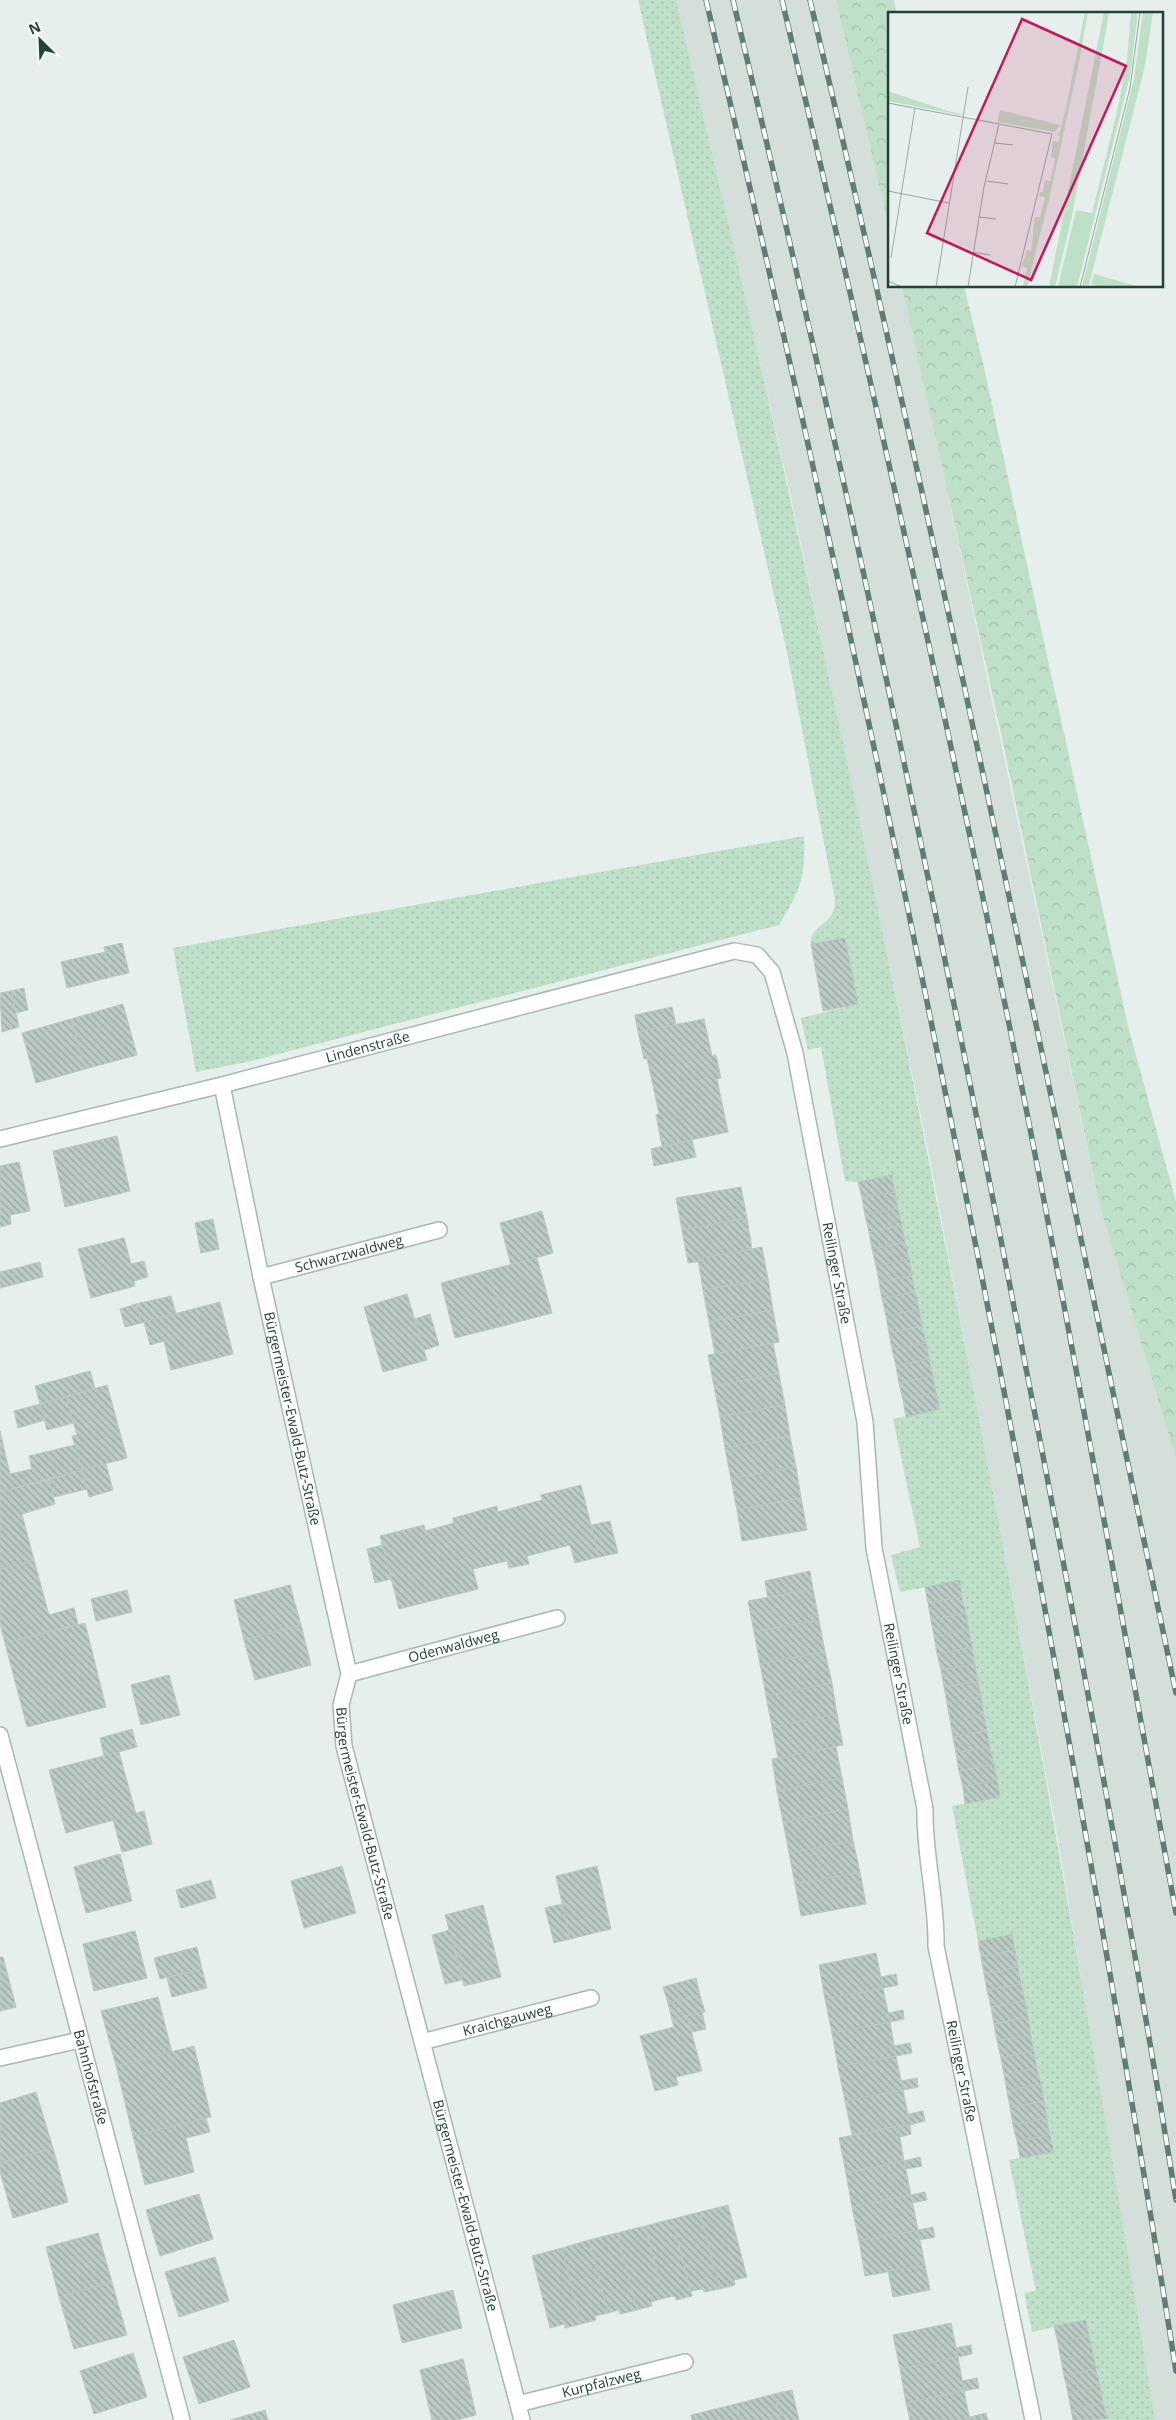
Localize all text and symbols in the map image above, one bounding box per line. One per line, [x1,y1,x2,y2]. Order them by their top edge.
inset map [888,12,1164,288]
north arrow [15,15,65,65]
text: N [25,17,44,39]
street label: Lindenstraße [323,1026,412,1067]
street label: Reilinger Straße [818,1220,856,1326]
street label: Schwarzwaldweg [293,1230,405,1277]
street label: Bürgermeister-Ewald-Butz-Straße [260,1310,326,1527]
street label: Reilinger Straße [880,1621,918,1726]
street label: Odenwaldweg [406,1624,501,1667]
street label: Bürgermeister-Ewald-Butz-Straße [332,1707,400,1922]
street label: Kraichgauweg [460,1999,554,2040]
street label: Reilinger Straße [942,2018,982,2124]
street label: Bahnhofstraße [70,2027,113,2127]
street label: Bürgermeister-Ewald-Butz-Straße [429,2097,503,2314]
street label: Kurpfalzweg [560,2363,643,2402]

